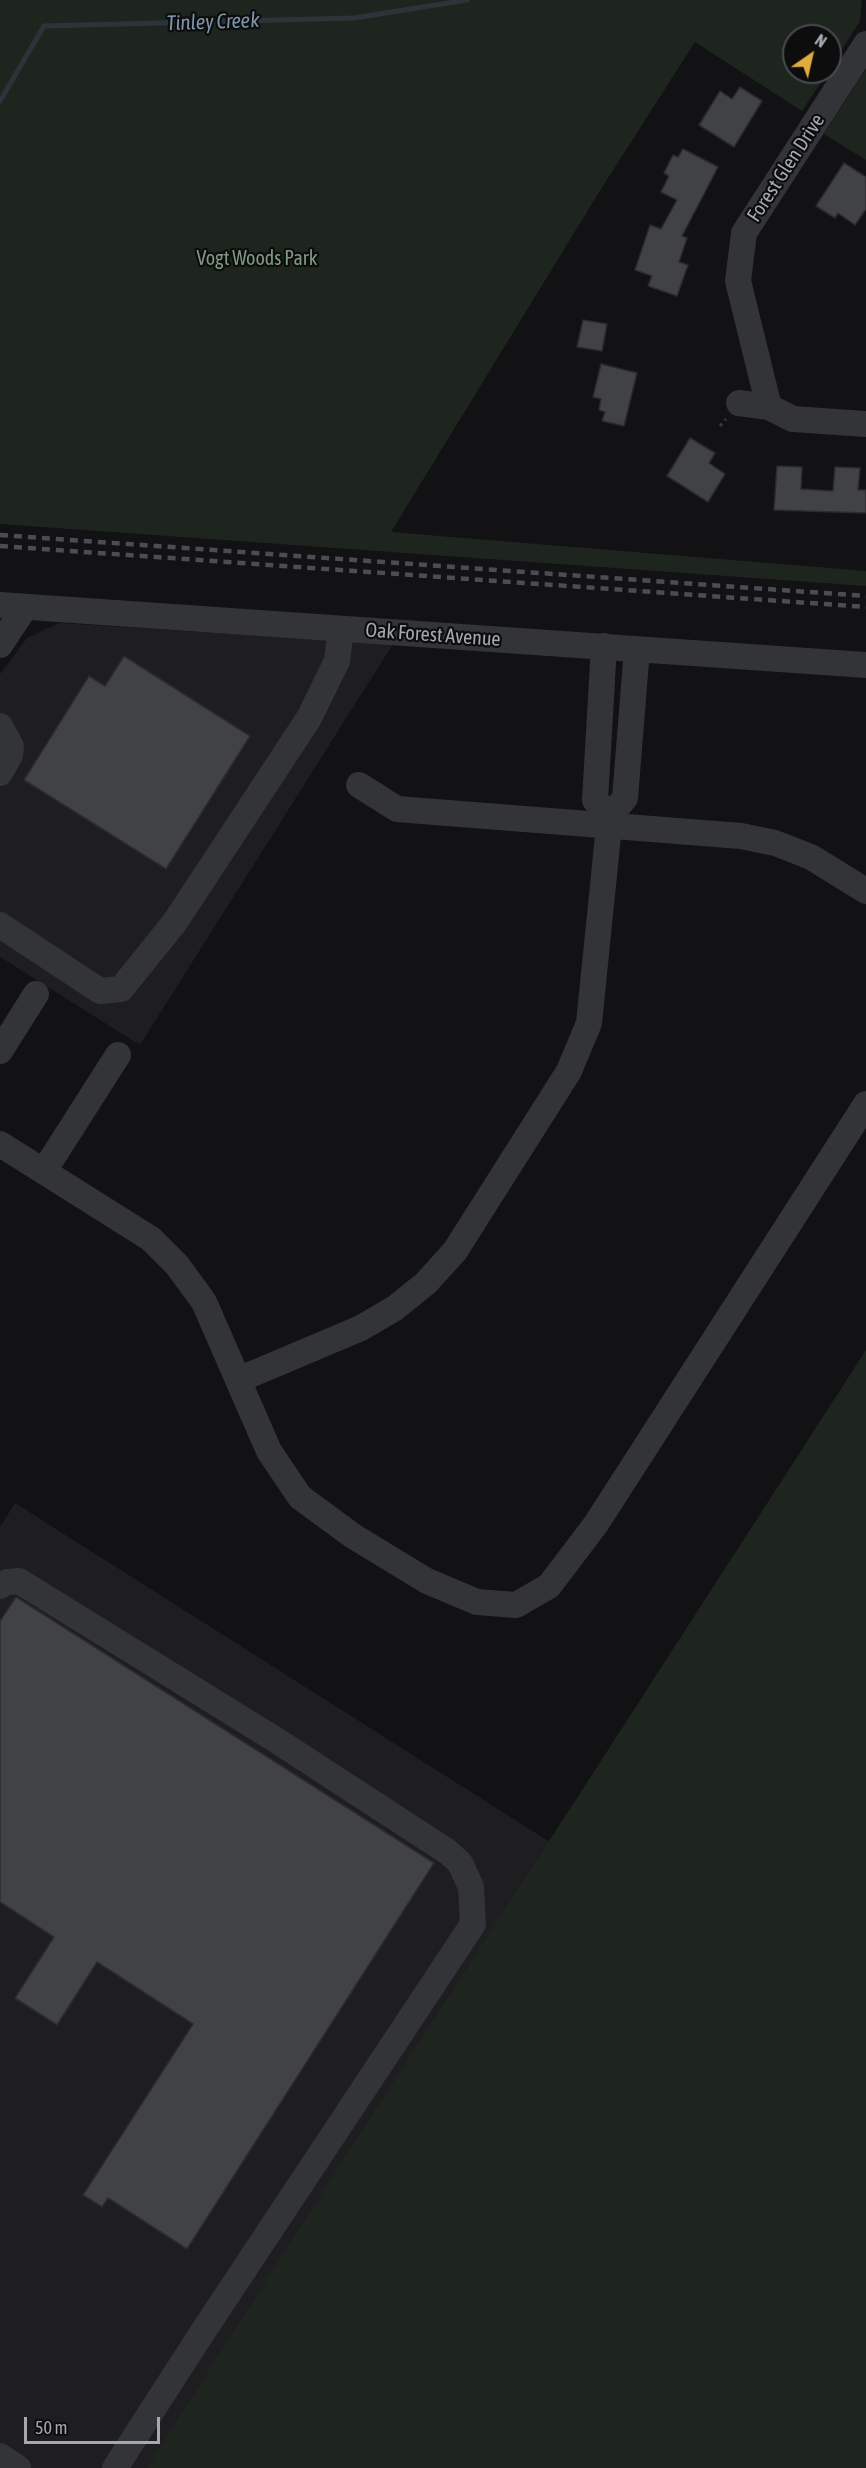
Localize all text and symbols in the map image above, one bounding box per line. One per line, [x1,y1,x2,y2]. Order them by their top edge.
water label: Tinley Creek [166,8,260,36]
north arrow [782,24,842,84]
text: N [812,31,830,51]
street label: Forest Glen Drive [742,110,830,226]
park label: Vogt Woods Park [196,247,318,271]
street label: Oak Forest Avenue [365,618,501,652]
scale bar [27,2405,164,2443]
text: 50 m [35,2417,67,2438]

